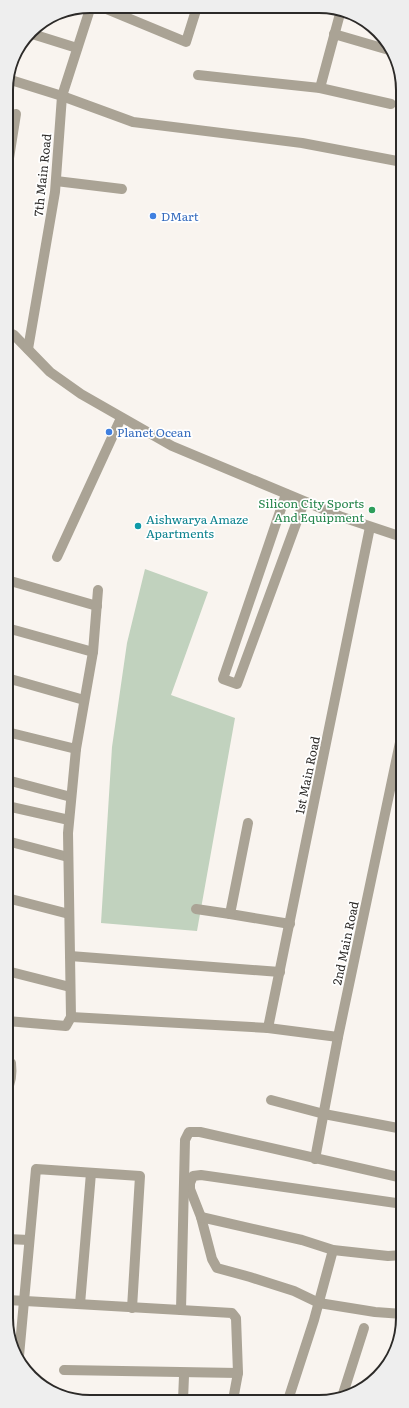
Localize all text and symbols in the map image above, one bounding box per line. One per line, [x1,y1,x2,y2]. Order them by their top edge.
street label: 7th Main Road [29,132,55,217]
place label: DMart [161,207,199,225]
marker: DMart [148,211,158,221]
place label: Planet Ocean [117,423,191,441]
marker: Planet Ocean [104,427,114,437]
place label: Silicon City Sports And Equipment [258,494,365,526]
marker: Silicon City Sports And Equipment [367,505,377,515]
place label: Aishwarya Amaze Apartments [146,510,248,542]
marker: Aishwarya Amaze Apartments [133,521,143,531]
street label: 1st Main Road [290,734,324,816]
street label: 2nd Main Road [327,899,363,987]

